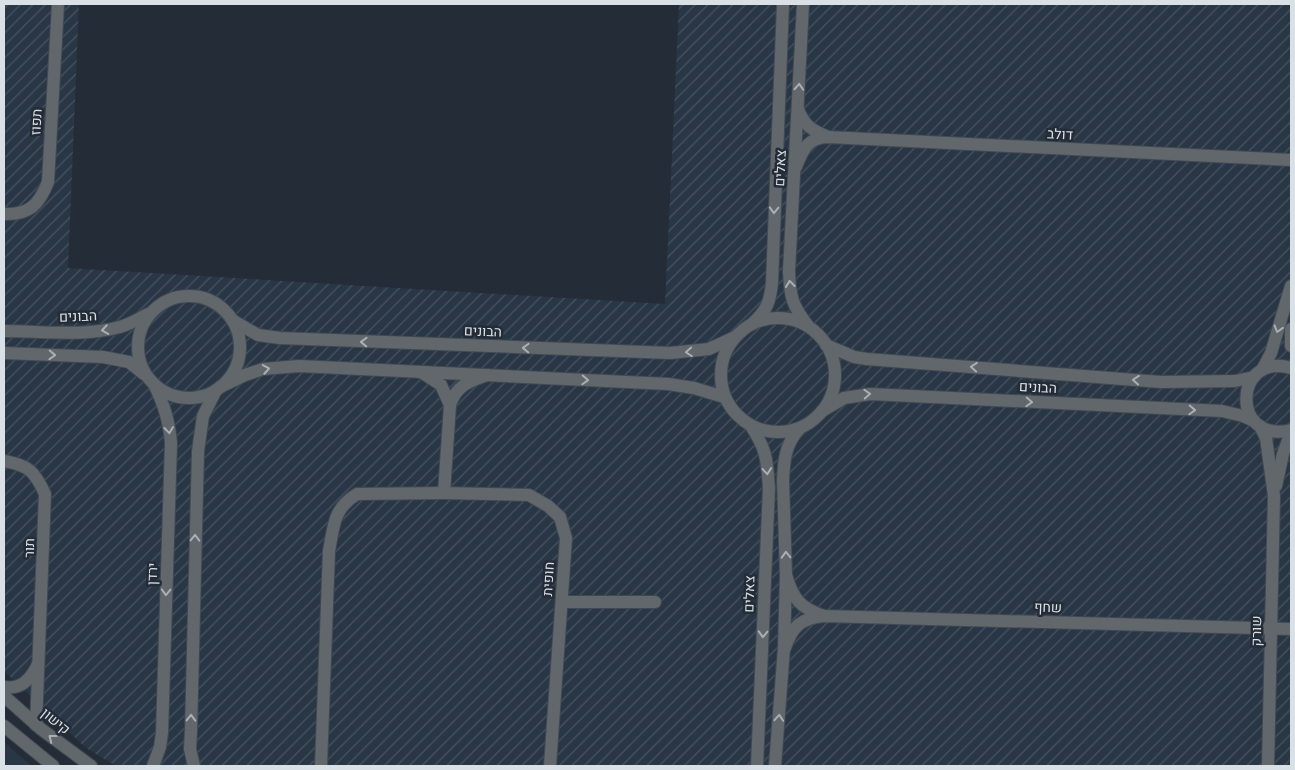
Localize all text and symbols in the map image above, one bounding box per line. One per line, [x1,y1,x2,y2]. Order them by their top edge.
one-way arrow [793,83,804,91]
street label: תפוז [26,108,45,136]
street label: דולב [1047,124,1073,143]
street label: צאלים [770,149,789,187]
one-way arrow [769,206,780,214]
one-way arrow [785,280,796,288]
street label: הבונים [59,306,97,325]
street label: הבונים [464,321,502,340]
one-way arrow [100,324,109,334]
one-way arrow [1274,324,1284,332]
one-way arrow [360,336,368,347]
one-way arrow [522,343,530,353]
one-way arrow [684,346,692,357]
one-way arrow [49,350,57,361]
one-way arrow [970,361,978,372]
one-way arrow [261,365,270,375]
one-way arrow [581,374,589,385]
one-way arrow [1132,374,1140,385]
street label: הבונים [1019,377,1057,396]
one-way arrow [863,389,871,400]
one-way arrow [1025,396,1033,407]
one-way arrow [1188,404,1196,415]
one-way arrow [163,426,174,434]
one-way arrow [762,468,773,476]
one-way arrow [190,534,201,542]
street label: תור [20,538,37,558]
one-way arrow [780,551,791,559]
street label: חופית [538,561,557,597]
street label: ירדן [143,562,160,585]
street label: צאלים [739,575,758,613]
one-way arrow [161,588,171,596]
street label: שחף [1034,598,1062,615]
street label: שורק [1247,615,1264,647]
one-way arrow [757,630,768,638]
street label: קישון [38,704,74,737]
one-way arrow [773,713,784,721]
one-way arrow [186,714,196,722]
one-way arrow [49,735,58,743]

